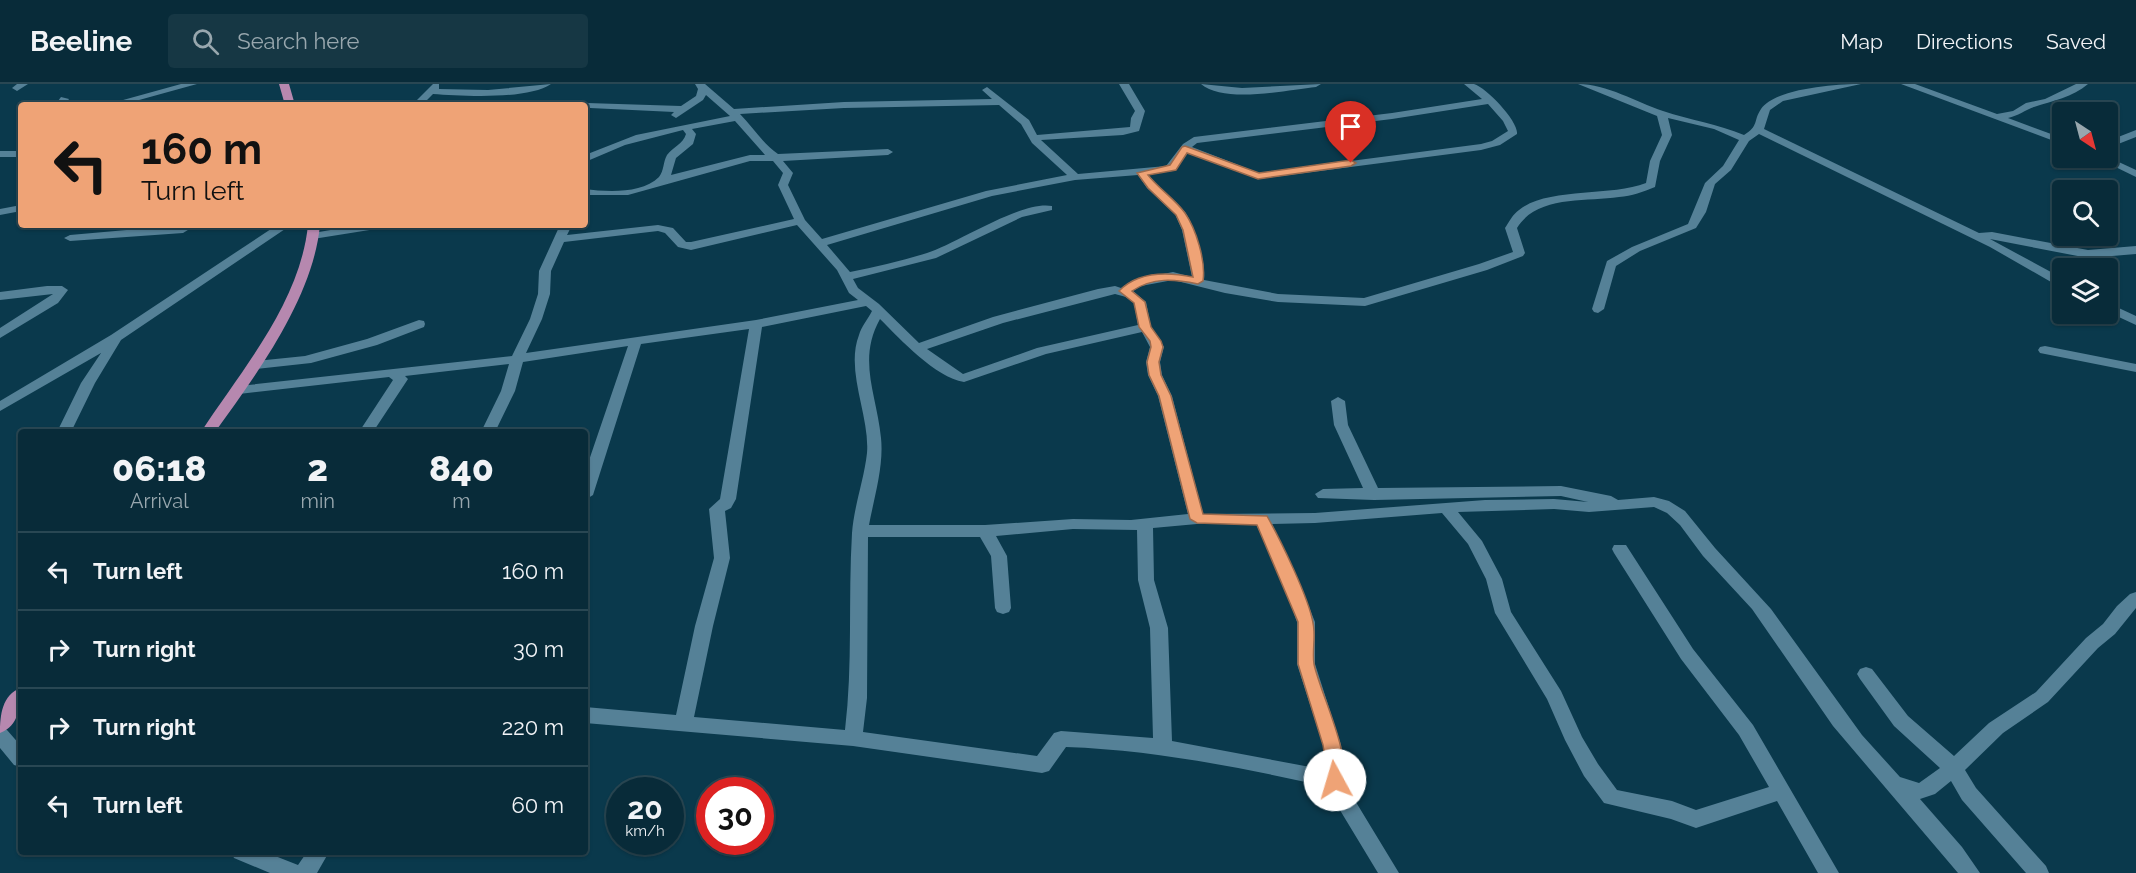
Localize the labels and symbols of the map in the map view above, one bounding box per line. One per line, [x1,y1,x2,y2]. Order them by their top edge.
pin [1325,101,1376,163]
north arrow [2052,102,2118,168]
position arrow [1303,748,1367,812]
speed limit sign: 30 [696,777,774,855]

